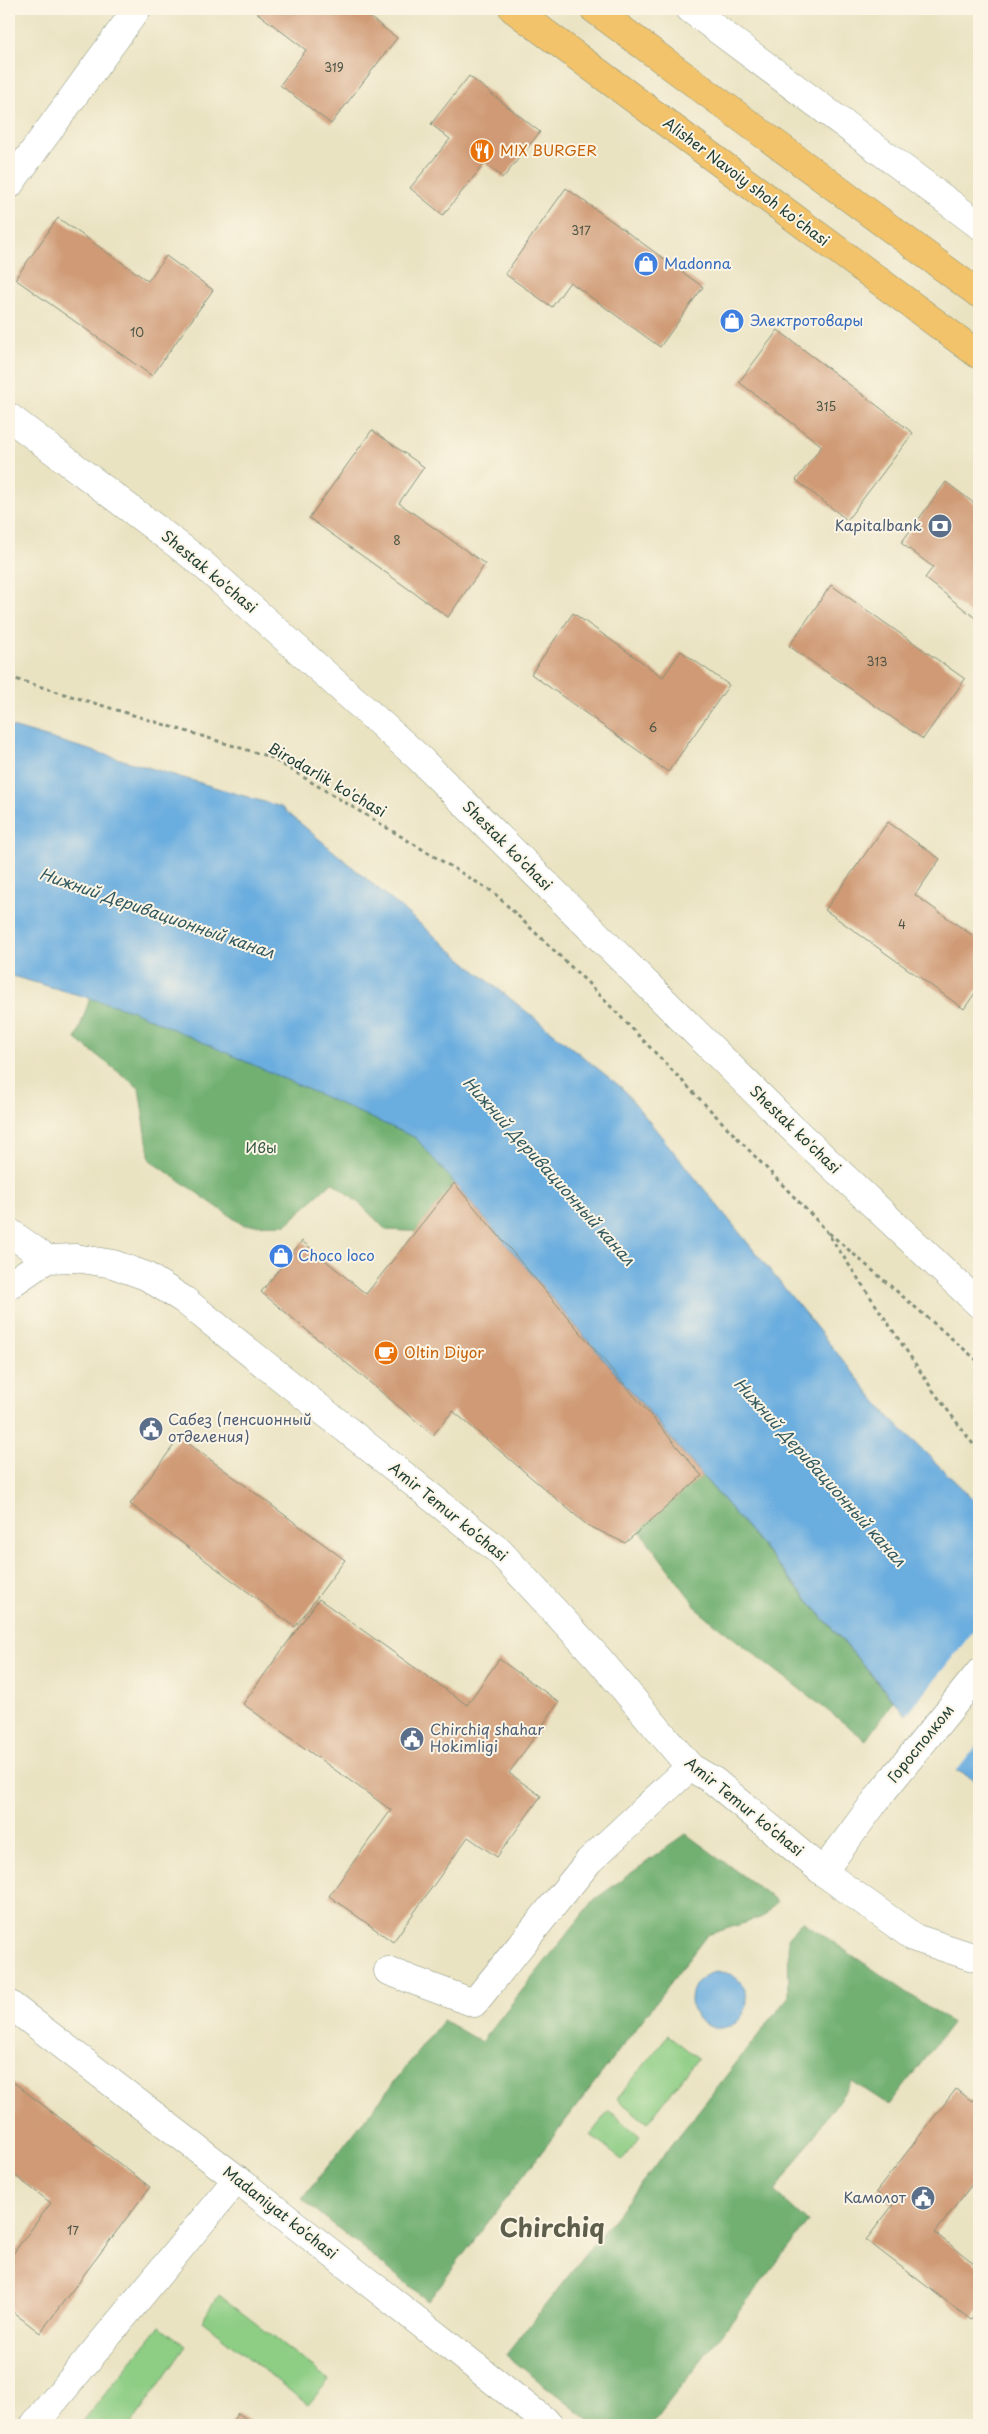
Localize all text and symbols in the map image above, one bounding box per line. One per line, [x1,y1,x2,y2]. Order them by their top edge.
house number: 319 [324,58,344,76]
street label: Alisher Navoiy shoh koʻchasi [659,111,835,251]
restaurant icon: MIX BURGER [469,138,495,164]
place label: MIX BURGER [500,138,597,161]
house number: 317 [571,221,591,239]
shop icon: Madonna [633,251,659,277]
place label: Madonna [664,251,732,274]
shop icon: Электротовары [719,308,745,334]
place label: Электротовары [750,308,863,331]
house number: 10 [130,323,144,341]
house number: 315 [816,397,836,415]
place label: Kapitalbank [834,513,922,536]
bank icon: Kapitalbank [927,513,953,539]
street label: Shestak ko'chasi [157,524,263,618]
house number: 8 [393,531,401,549]
house number: 313 [867,652,887,670]
house number: 6 [649,718,657,736]
street label: Birodarlik ko'chasi [264,735,391,822]
street label: Shestak ko'chasi [458,795,558,895]
water label: Нижний Деривационный канал [37,860,278,964]
house number: 4 [898,915,906,933]
water label: Нижний Деривационный канал [458,1070,642,1271]
street label: Shestak ko'chasi [745,1079,847,1178]
park label: Ивы [245,1135,277,1158]
shop icon: Choco loco [268,1243,294,1269]
place label: Choco loco [298,1243,375,1266]
cafe icon: Oltin Diyor [373,1340,399,1366]
place label: Oltin Diyor [404,1340,484,1363]
water label: Нижний Деривационный канал [729,1371,913,1572]
place label: Сабез (пенсионный отделения) [168,1407,312,1447]
public building icon: Сабез (пенсионный отделения) [138,1416,164,1442]
street label: Amir Temur ko‘chasi [385,1456,513,1566]
street label: Горосполком [881,1699,959,1787]
place label: Chirchiq shahar Hokimligi [430,1717,544,1757]
public building icon: Chirchiq shahar Hokimligi [399,1726,425,1752]
street label: Amir Temur ko‘chasi [681,1751,809,1861]
street label: Madaniyat ko‘chasi [219,2160,343,2264]
place label: Камолот [843,2185,907,2208]
public building icon: Камолот [910,2185,936,2211]
district label: Chirchiq [499,2208,605,2246]
house number: 17 [67,2221,79,2239]

